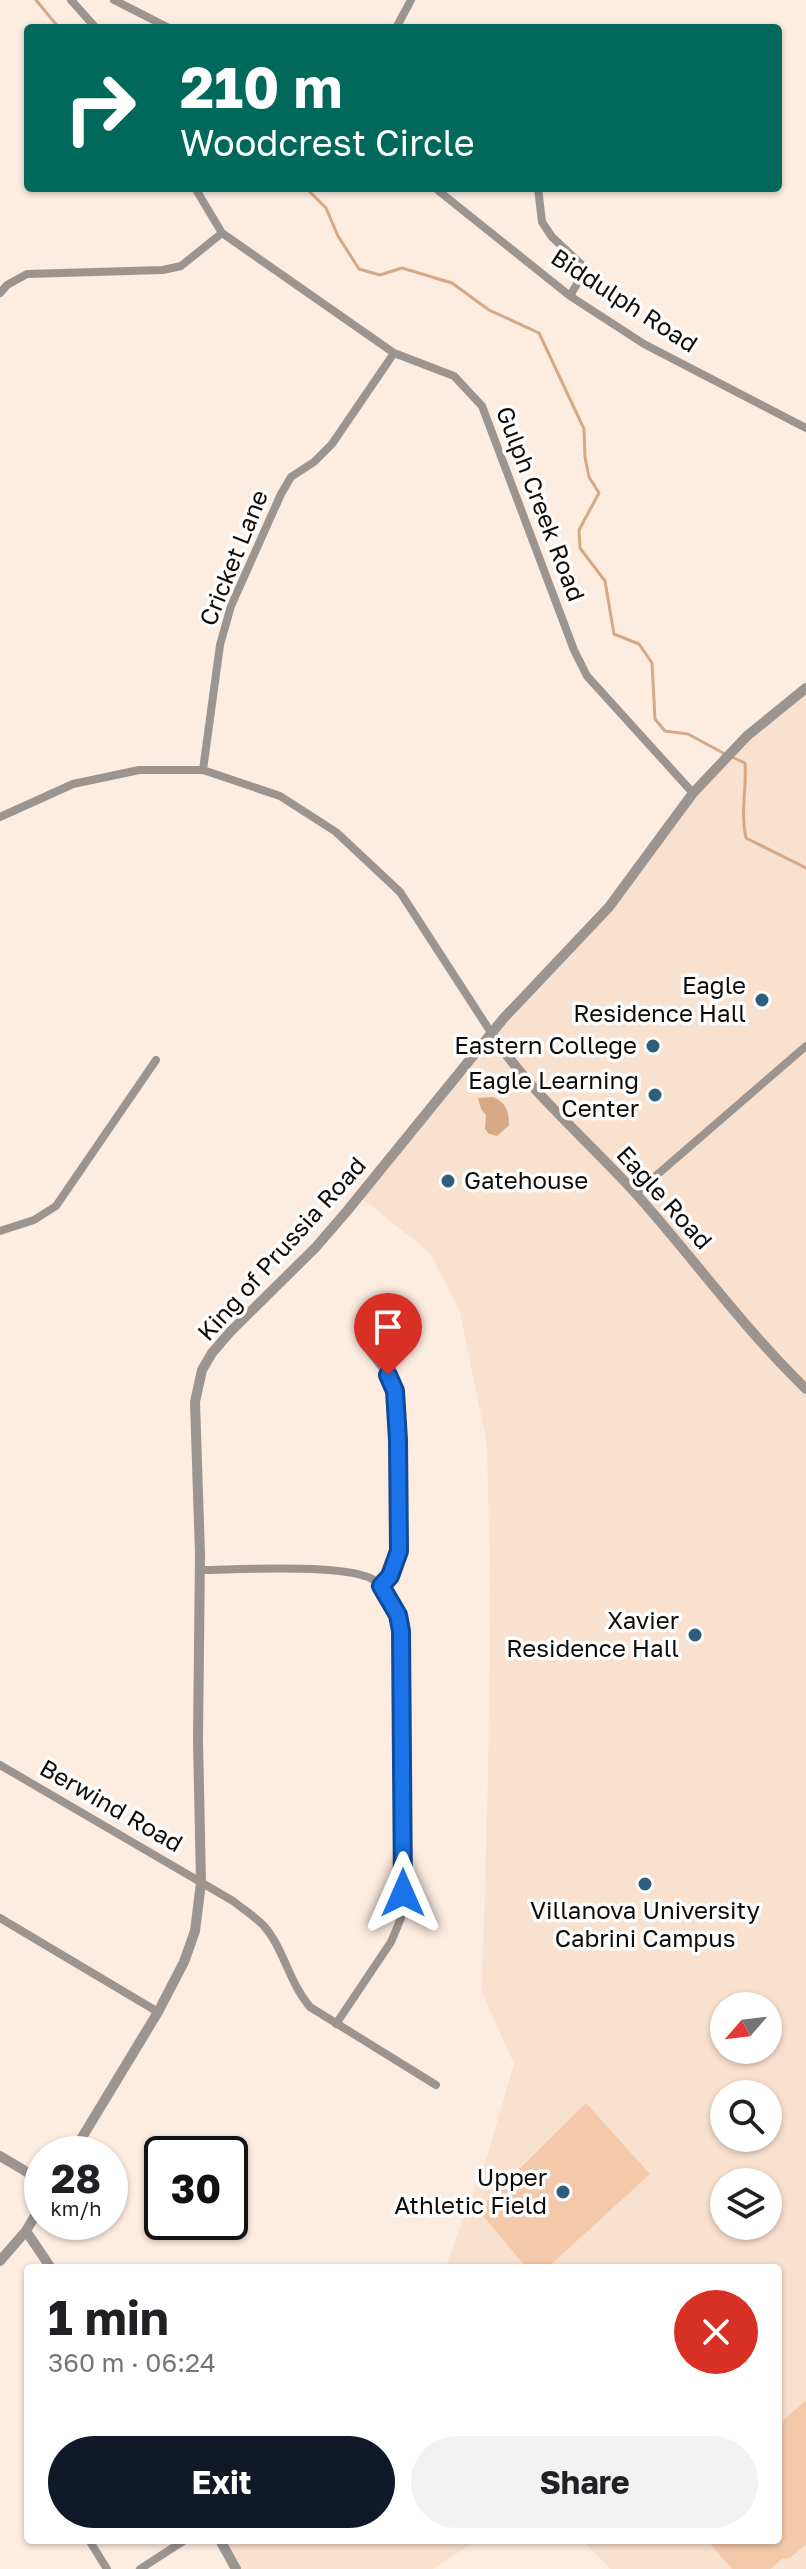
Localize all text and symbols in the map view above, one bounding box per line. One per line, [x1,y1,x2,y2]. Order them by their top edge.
text: 210 m [180,53,342,120]
icon: right [48,56,152,160]
text: Woodcrest Circle [180,121,475,164]
street label: Biddulph Road [546,242,703,358]
street label: Gulph Creek Road [491,402,592,605]
street label: Cricket Lane [192,485,273,630]
place label: Eagle Residence Hall [573,970,746,1027]
marker: Eagle Residence Hall [753,991,771,1009]
place label: Eastern College [454,1030,637,1059]
marker: Eastern College [644,1037,662,1055]
place label: Eagle Learning Center [468,1065,639,1122]
marker: Eagle Learning Center [646,1086,664,1104]
street label: Eagle Road [611,1139,719,1255]
street label: King of Prussia Road [191,1150,371,1346]
place label: Gatehouse [464,1165,588,1194]
marker: Gatehouse [439,1172,457,1190]
pin [354,1293,422,1375]
icon: arrive [366,1305,410,1349]
place label: Xavier Residence Hall [506,1605,679,1662]
marker: Xavier Residence Hall [686,1626,704,1644]
street label: Berwind Road [35,1752,188,1857]
position arrow [361,1851,445,1935]
marker: Villanova University Cabrini Campus [636,1875,654,1893]
place label: Villanova University Cabrini Campus [530,1895,760,1952]
north arrow [710,1992,782,2064]
map controls [710,1992,782,2240]
button: search [710,2080,782,2152]
speed limit sign: 30 [144,2136,248,2240]
text: 28 [51,2154,101,2202]
place label: Upper Athletic Field [394,2162,547,2219]
button: layers [710,2168,782,2240]
marker: Upper Athletic Field [554,2183,572,2201]
text: km/h [51,2196,101,2220]
text: 1 min [48,2288,169,2346]
button: close [674,2290,758,2374]
text: 360 m · 06:24 [48,2347,216,2378]
button: Exit [48,2436,395,2528]
button: Share [411,2436,758,2528]

